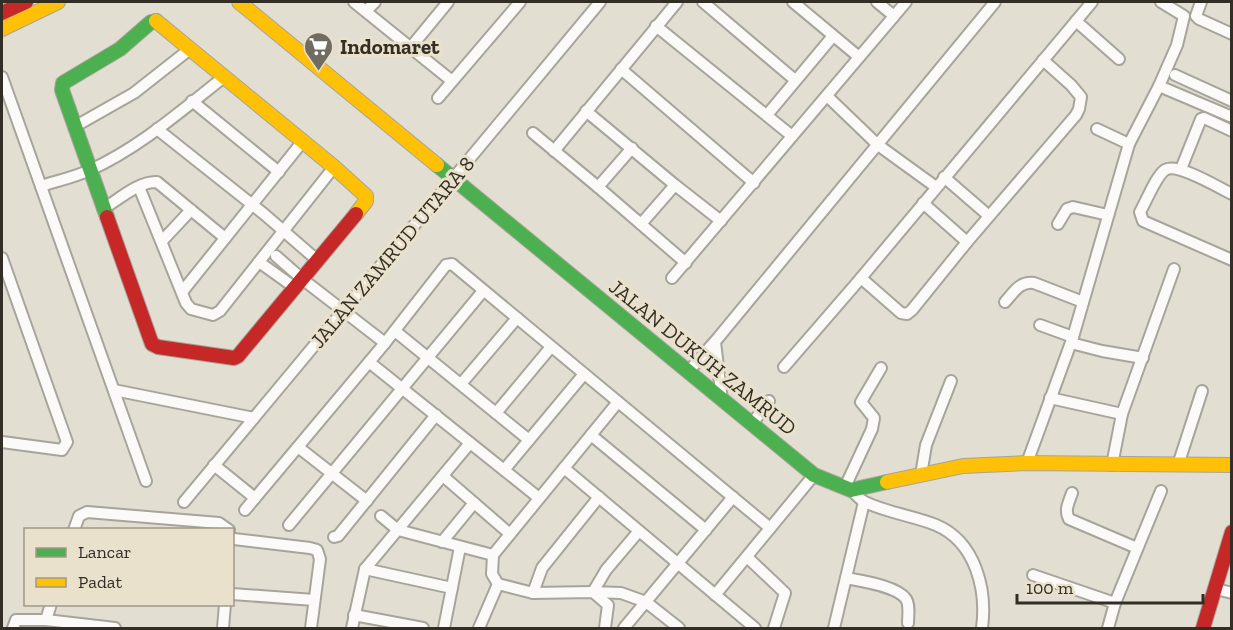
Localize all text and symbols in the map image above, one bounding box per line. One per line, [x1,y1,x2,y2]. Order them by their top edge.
supermarket icon: Indomaret [303,30,335,72]
place label: Indomaret [340,34,440,59]
street label: JALAN ZAMRUD UTARA 8 [305,151,479,353]
street label: JALAN DUKUH ZAMRUD [604,274,802,440]
legend [24,528,234,606]
text: Lancar [78,541,131,563]
scale bar [1017,567,1203,605]
text: Padat [78,571,122,593]
text: 100 m [1026,577,1074,599]

